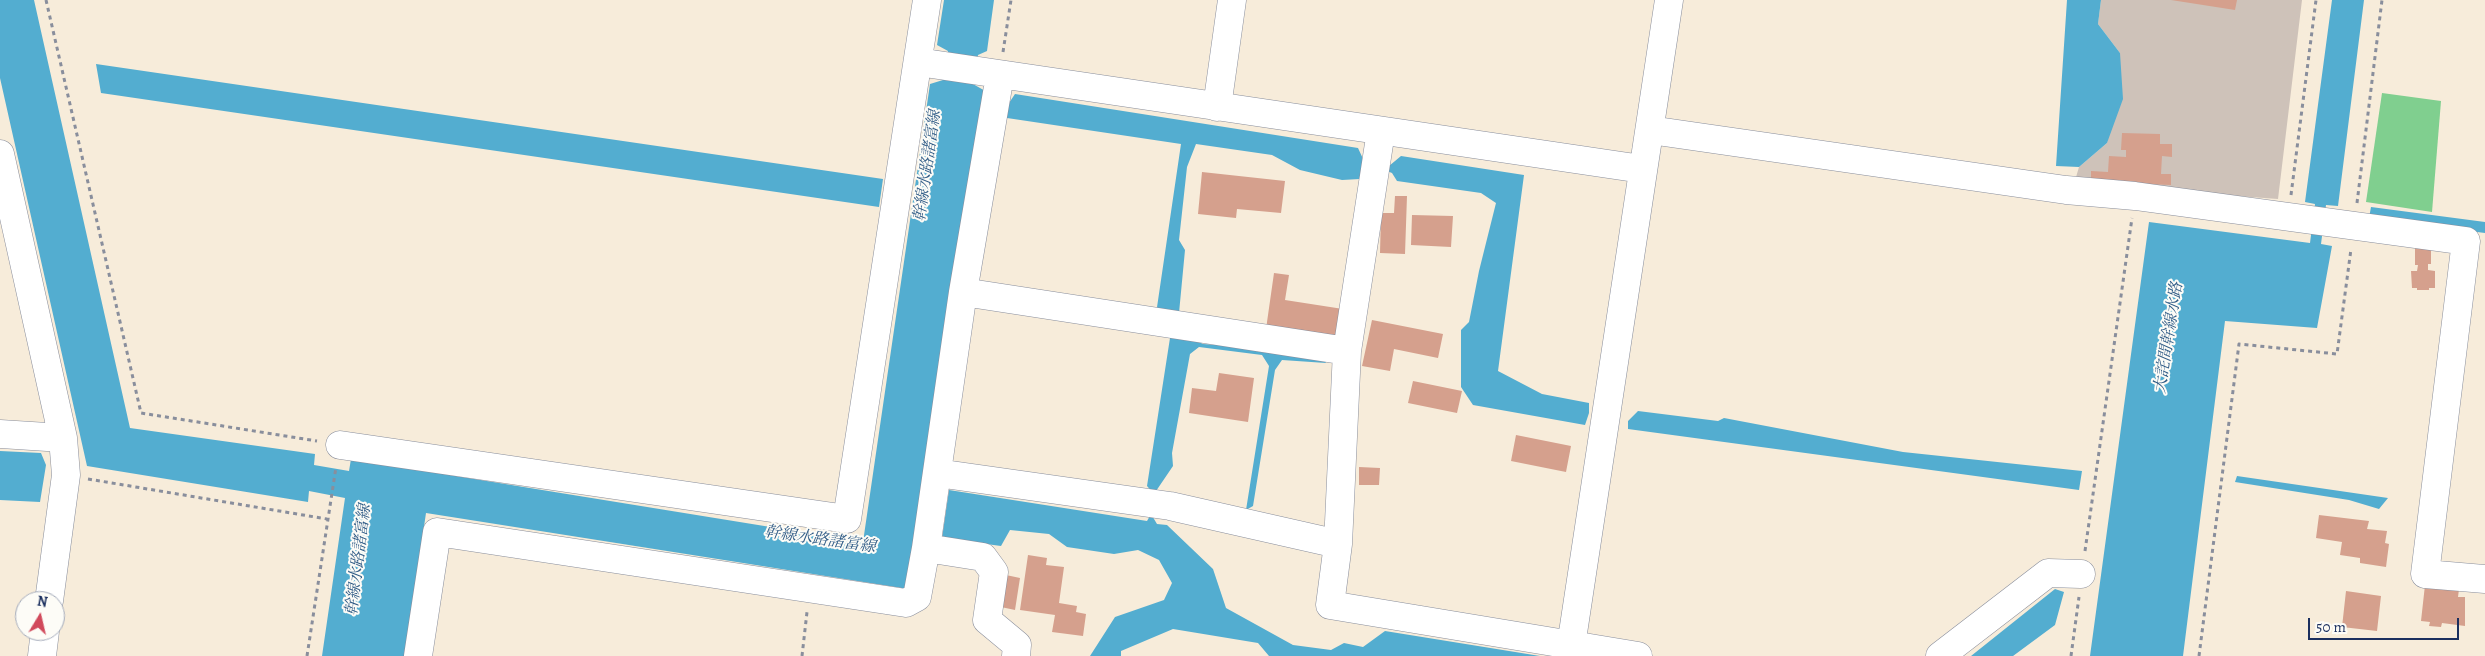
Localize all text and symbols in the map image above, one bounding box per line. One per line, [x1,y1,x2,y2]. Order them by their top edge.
water label: 幹線水路諸富線 [911,109,945,223]
water label: 大詫間幹線水路 [2151,281,2187,395]
water label: 幹線水路諸富線 [343,503,375,617]
water label: 幹線水路諸富線 [763,523,877,557]
north arrow [15,591,65,641]
text: N [36,591,49,612]
scale bar [2310,608,2461,640]
text: 50 m [2316,617,2346,637]

